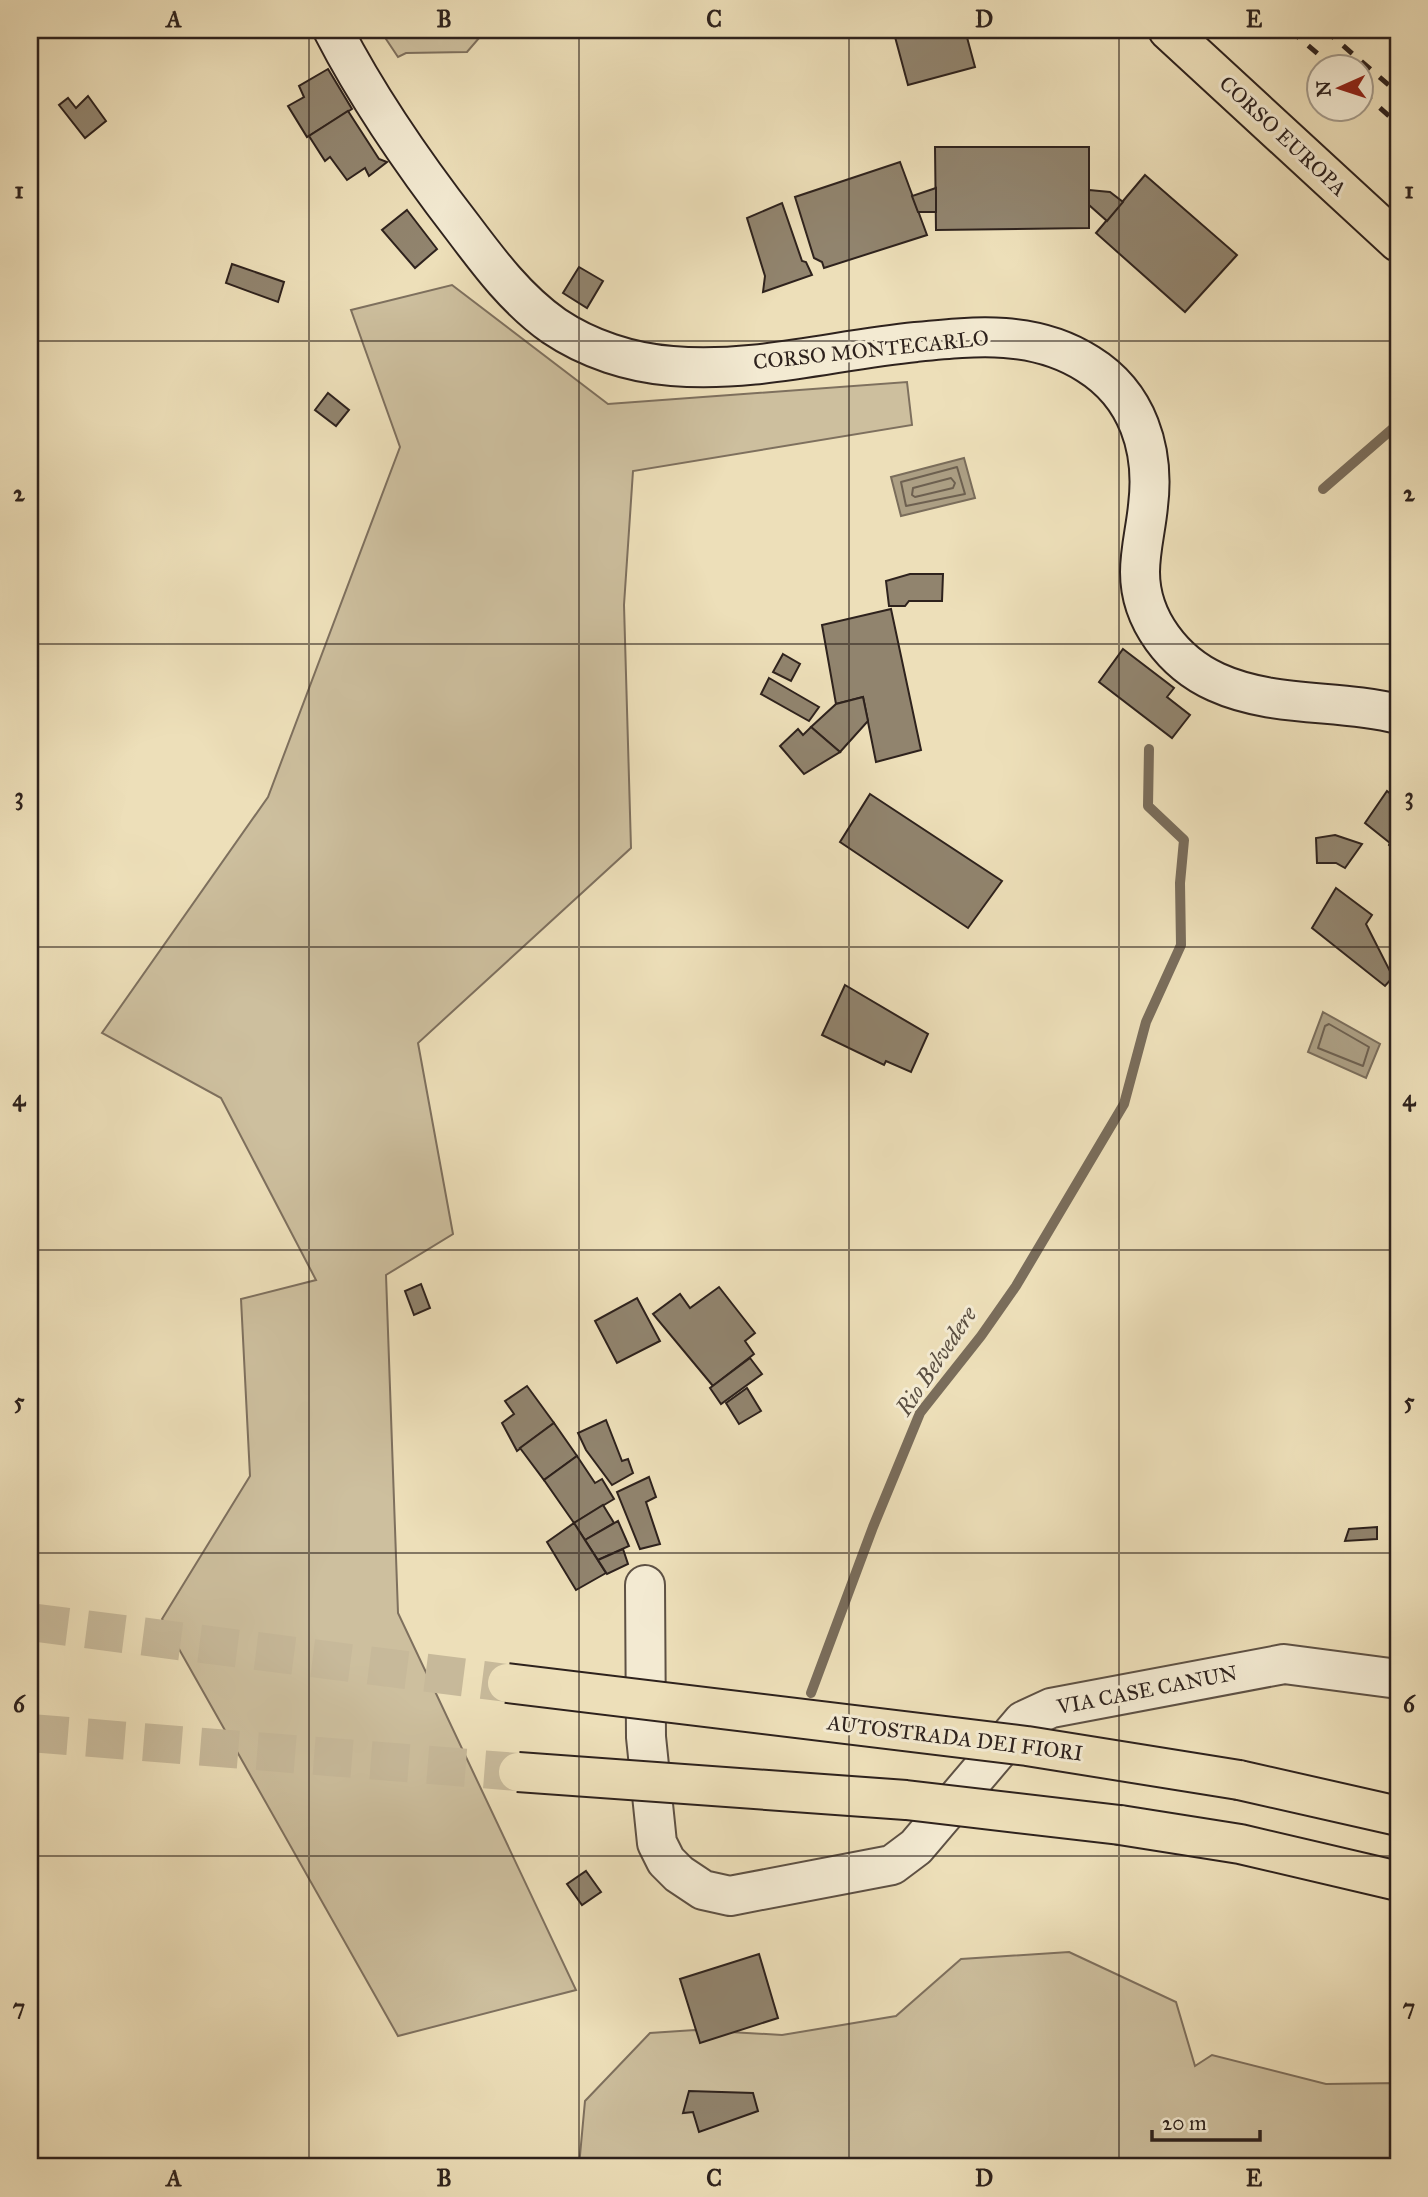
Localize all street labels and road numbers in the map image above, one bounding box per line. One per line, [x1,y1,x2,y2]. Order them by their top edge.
street label: CORSO EUROPA [1214,70,1352,202]
street label: CORSO MONTECARLO [752,325,990,375]
street label: VIA CASE CANUN [1054,1660,1239,1720]
street label: AUTOSTRADA DEI FIORI [825,1709,1084,1767]

